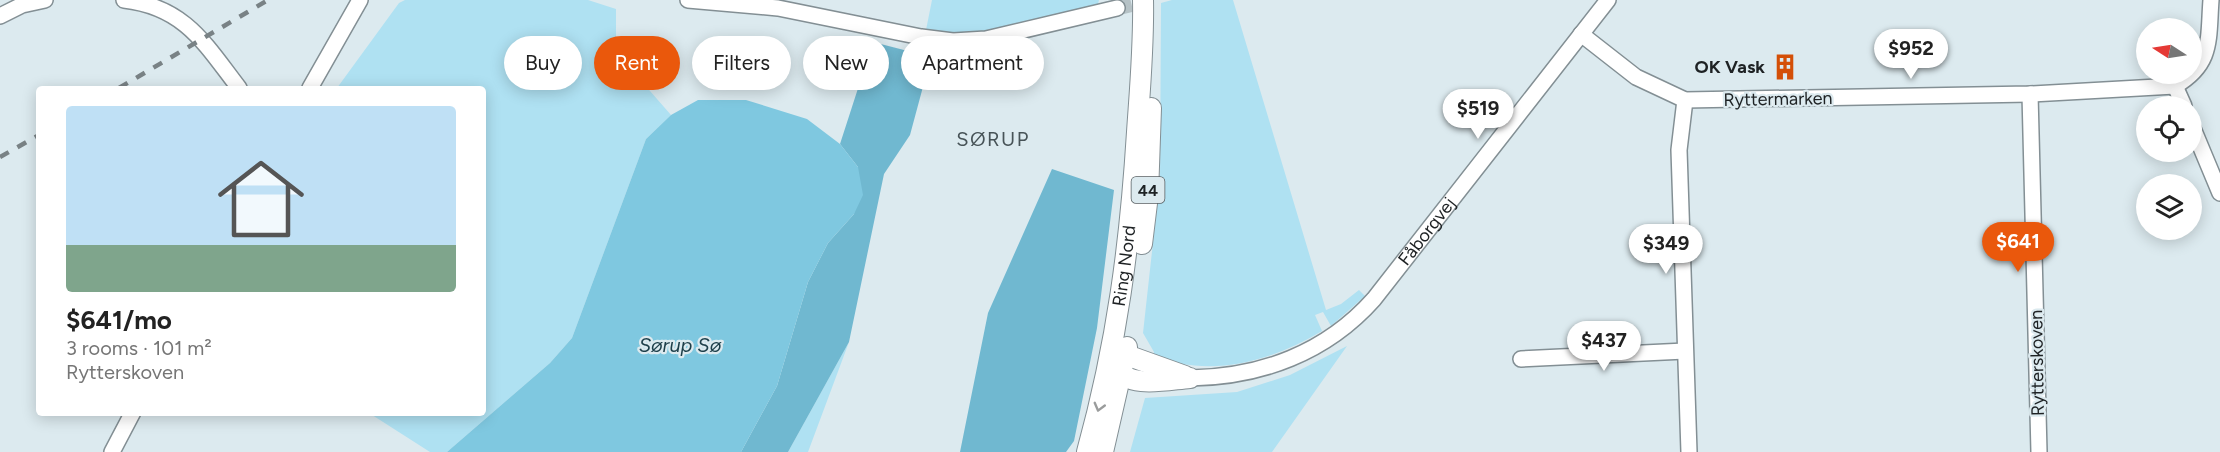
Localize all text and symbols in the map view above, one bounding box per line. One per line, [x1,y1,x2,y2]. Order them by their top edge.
north arrow [2136,18,2202,84]
map controls [2136,18,2202,240]
pin: $952 [1875,29,1947,80]
chip: Buy [504,36,582,90]
chip: Rent [594,36,680,90]
chip: Filters [692,36,791,90]
chip: New [803,36,889,90]
chip: Apartment [901,36,1044,90]
text: $952 [1888,36,1934,60]
building icon: OK Vask [1770,52,1800,82]
place label: OK Vask [1695,56,1765,78]
street label: Ryttermarken [1723,87,1833,111]
pin: $519 [1442,89,1514,140]
text: $519 [1457,96,1499,120]
button: locate [2136,96,2202,162]
district label: SØRUP [956,127,1030,151]
icon: home [207,145,315,253]
button: layers [2136,174,2202,240]
road number: 44 [1132,177,1164,203]
street label: Fåborgvej [1393,193,1460,270]
pin: $641 [1982,222,2054,273]
street label: Ring Nord [1108,224,1140,308]
pin: $349 [1630,224,1702,275]
text: $641 [1996,229,2040,253]
text: $349 [1643,231,1689,255]
text: $641/mo [66,304,172,336]
street label: Rytterskoven [2025,310,2049,416]
pin: $437 [1568,321,1640,372]
text: $437 [1581,328,1627,352]
water label: Sørup Sø [639,333,722,357]
text: 3 rooms · 101 m² [66,336,212,360]
text: Rytterskoven [66,360,184,384]
one-way arrow [1094,401,1106,411]

